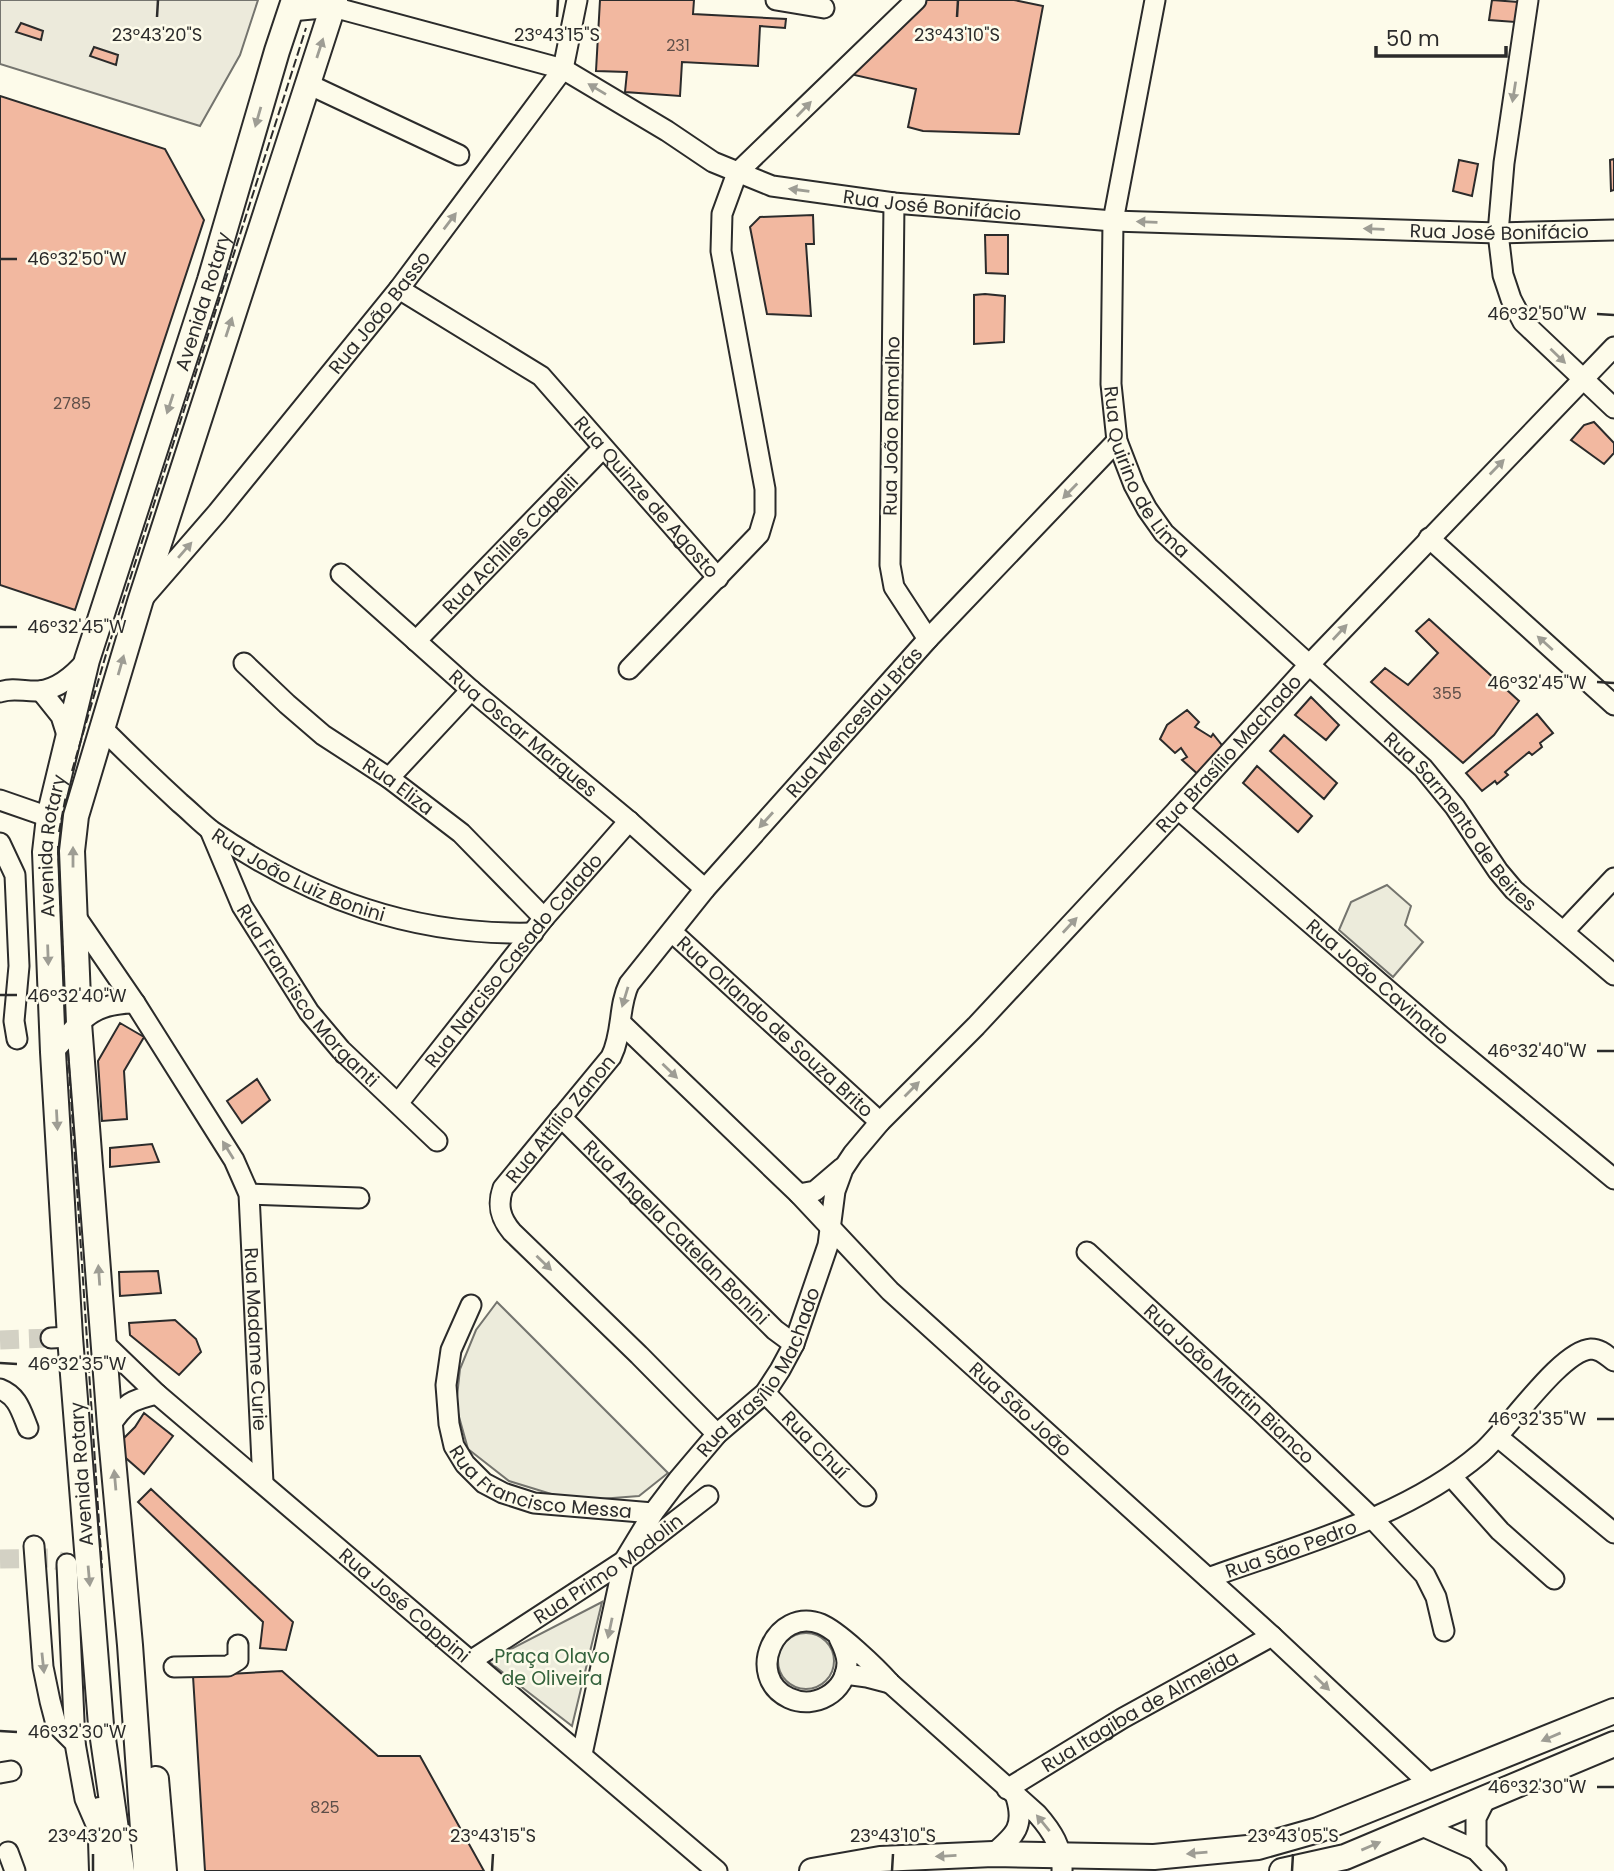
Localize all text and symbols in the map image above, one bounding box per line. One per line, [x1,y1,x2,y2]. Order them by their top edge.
scale bar [1376,14,1506,58]
text: 23°43'20"S [112,22,202,47]
text: 23°43'15"S [514,22,600,47]
text: 23°43'10"S [914,22,1000,47]
text: 50 m [1386,24,1440,53]
house number: 231 [666,34,690,57]
one-way arrow [315,37,326,58]
one-way arrow [1508,81,1519,103]
one-way arrow [588,83,607,96]
one-way arrow [796,101,812,118]
one-way arrow [253,106,263,127]
street label: Rua José Bonifácio [841,183,1022,227]
one-way arrow [788,184,810,195]
one-way arrow [443,212,457,230]
one-way arrow [1136,217,1158,228]
street label: Rua José Bonifácio [1409,217,1589,247]
one-way arrow [1363,224,1385,235]
street label: Avenida Rotary [168,229,237,374]
street label: Rua João Basso [322,245,437,380]
text: 46°32'50"W [27,246,127,271]
text: 46°32'50"W [1487,301,1587,326]
one-way arrow [224,317,235,338]
street label: Rua João Ramalho [876,336,907,516]
one-way arrow [1549,347,1566,363]
street label: Rua Quirino de Lima [1097,385,1195,564]
house number: 2785 [53,392,91,415]
one-way arrow [164,394,174,415]
street label: Rua Quinze de Agosto [568,410,725,584]
one-way arrow [1489,459,1505,476]
street label: Rua Achilles Capelli [436,468,584,620]
one-way arrow [1062,482,1078,499]
one-way arrow [176,542,192,559]
text: 46°32'45"W [27,614,127,639]
one-way arrow [1332,624,1348,641]
one-way arrow [1536,635,1554,651]
street label: Rua Wenceslau Brás [780,641,929,804]
one-way arrow [116,654,127,676]
street label: Rua Oscar Marques [443,663,603,803]
street label: Rua Brasílio Machado [1150,669,1308,839]
text: 46°32'45"W [1487,670,1587,695]
house number: 355 [1432,682,1462,705]
street label: Rua Sarmento de Beires [1378,726,1542,918]
street label: Rua Eliza [357,751,439,822]
street label: Avenida Rotary [32,771,73,918]
one-way arrow [759,811,775,828]
street label: Rua João Luiz Bonini [206,822,388,928]
one-way arrow [67,846,79,868]
street label: Rua Narciso Casado Calado [418,848,609,1073]
street label: Rua Francisco Morganti [230,899,385,1093]
street label: Rua João Cavinato [1300,913,1455,1051]
one-way arrow [1062,916,1078,934]
street label: Rua Orlando de Souza Brito [671,930,879,1124]
one-way arrow [43,944,54,966]
text: 46°32'40"W [27,983,127,1008]
one-way arrow [619,986,629,1007]
text: 46°32'40"W [1487,1038,1587,1063]
street label: Rua Attílio Zanon [499,1049,622,1189]
one-way arrow [661,1062,678,1078]
one-way arrow [904,1081,921,1098]
one-way arrow [52,1109,63,1131]
street label: Rua Angela Catelan Bonini [577,1134,775,1331]
one-way arrow [222,1141,235,1160]
street label: Rua Madame Curie [238,1247,273,1431]
one-way arrow [535,1255,552,1271]
one-way arrow [93,1264,104,1286]
street label: Rua Brasílio Machado [690,1284,826,1463]
street label: Rua João Martin Bianco [1138,1298,1320,1470]
text: 46°32'35"W [28,1351,127,1376]
street label: Rua São João [963,1356,1078,1463]
street label: Avenida Rotary [63,1401,100,1547]
street label: Rua Chuí [776,1405,855,1485]
text: 46°32'35"W [1488,1406,1587,1431]
street label: Rua Francisco Messa [443,1440,633,1525]
one-way arrow [109,1468,120,1490]
street label: Rua Primo Modolin [528,1507,689,1630]
street label: Rua São Pedro [1222,1513,1361,1585]
street label: Rua José Coppini [333,1542,476,1669]
one-way arrow [84,1565,95,1587]
one-way arrow [605,1617,616,1639]
park label: Praça Olavo de Oliveira [494,1643,610,1692]
street label: Rua Itagiba de Almeida [1036,1644,1243,1779]
one-way arrow [38,1652,49,1674]
one-way arrow [1313,1674,1330,1690]
text: 46°32'30"W [28,1719,127,1744]
one-way arrow [1540,1731,1561,1742]
text: 46°32'30"W [1488,1774,1587,1799]
house number: 825 [310,1796,340,1819]
one-way arrow [1036,1815,1051,1833]
text: 23°43'20"S [48,1823,138,1848]
text: 23°43'15"S [450,1823,536,1848]
text: 23°43'10"S [850,1823,936,1848]
text: 23°43'05"S [1247,1823,1339,1848]
one-way arrow [1361,1840,1381,1852]
one-way arrow [1186,1848,1208,1859]
one-way arrow [934,1850,956,1861]

